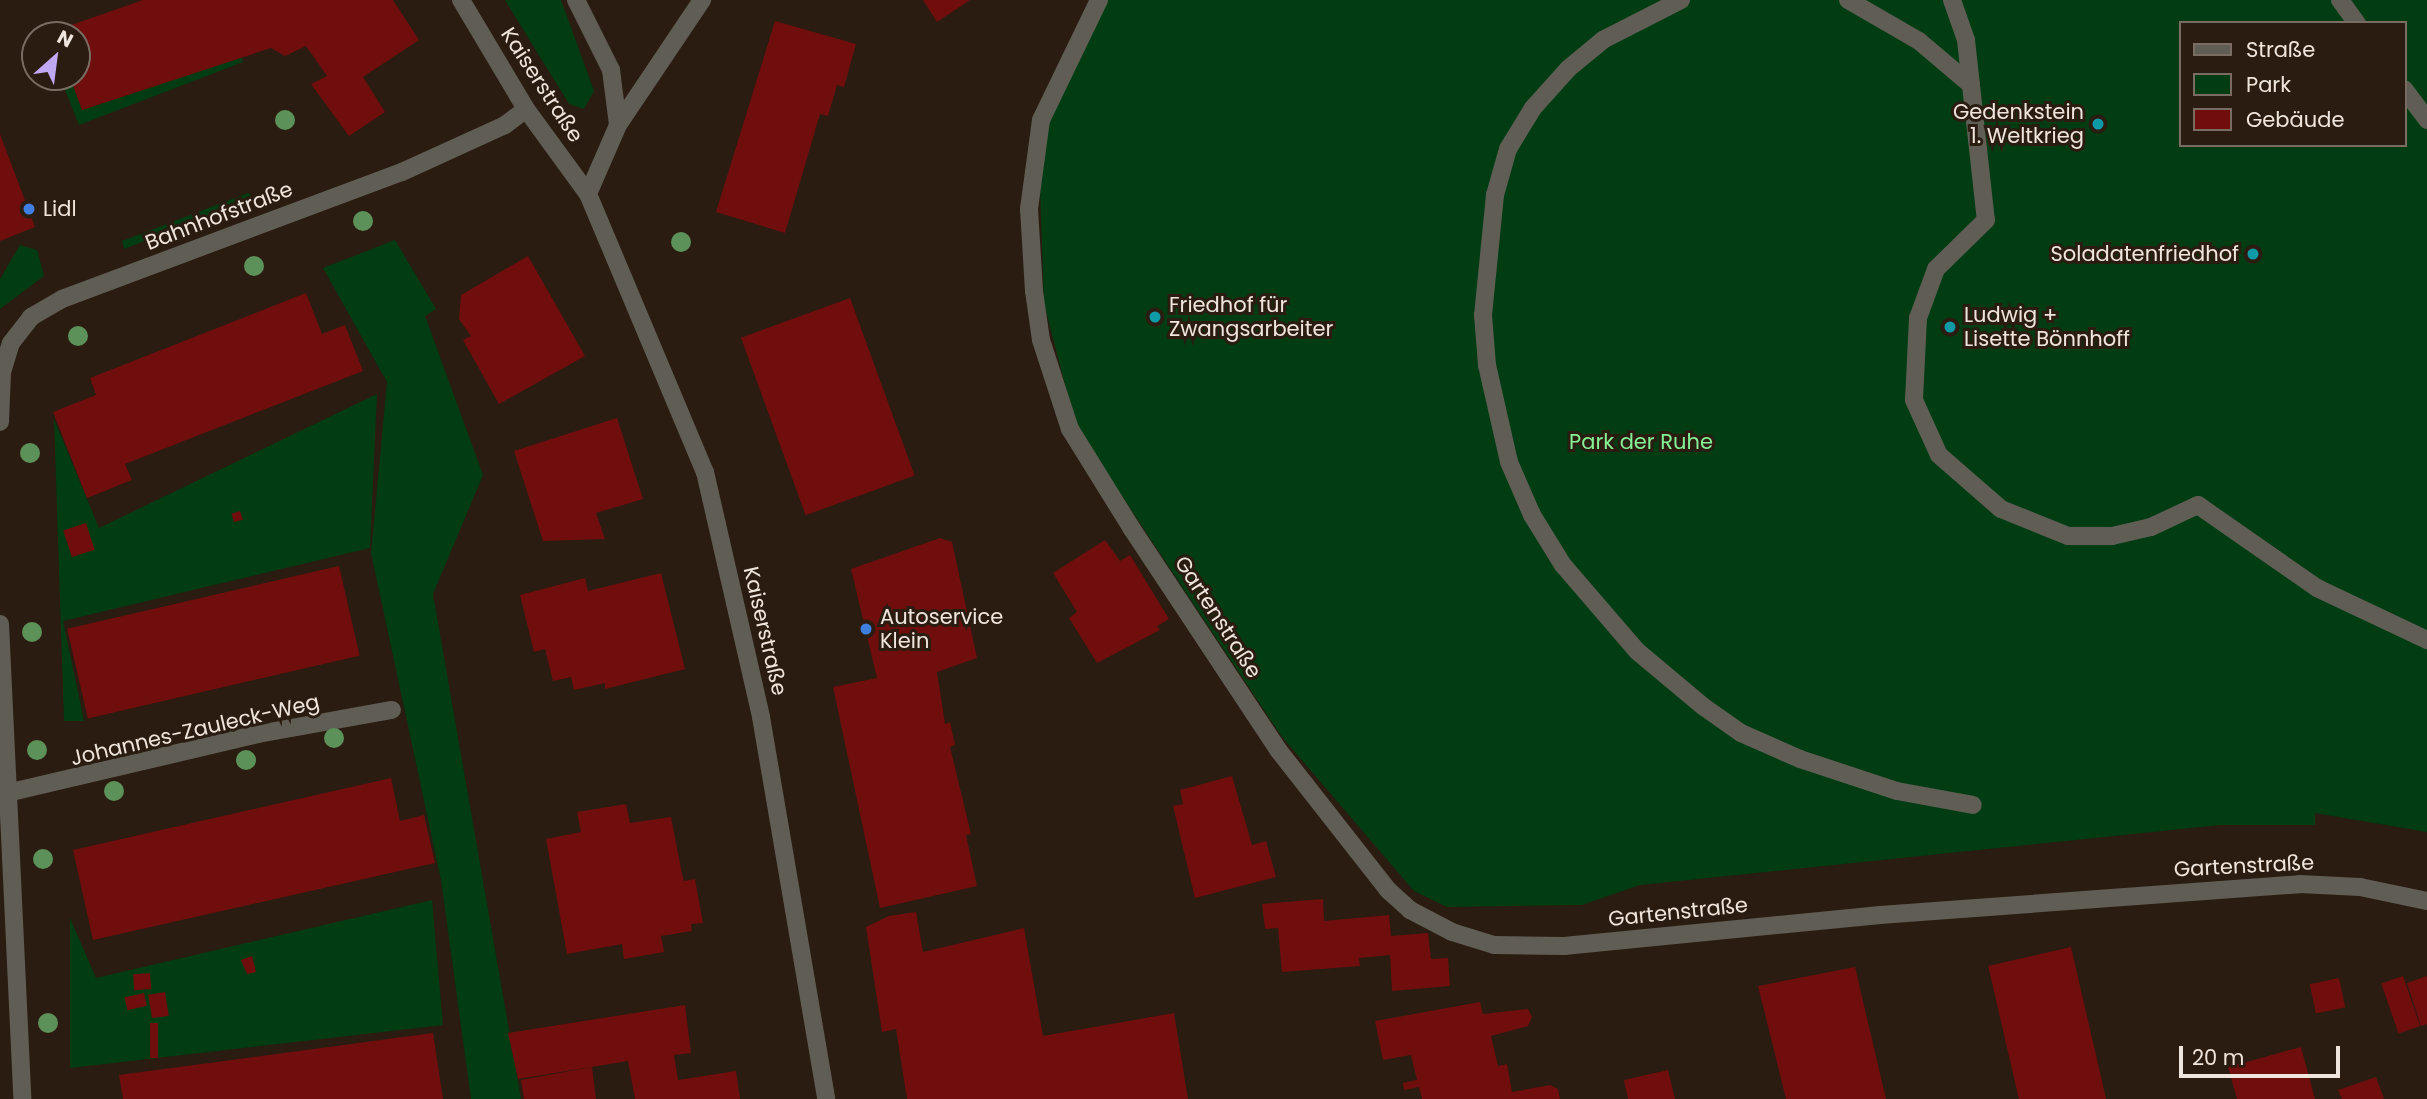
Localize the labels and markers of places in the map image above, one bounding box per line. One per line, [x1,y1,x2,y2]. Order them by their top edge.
place label: Gedenkstein 1. Weltkrieg [1953,99,2084,149]
marker: Gedenkstein 1. Weltkrieg [2090,116,2106,132]
place label: Lidl [43,196,77,222]
marker: Lidl [21,201,37,217]
place label: Soladatenfriedhof [2050,241,2239,267]
marker: Soladatenfriedhof [2245,246,2261,262]
place label: Friedhof für Zwangsarbeiter [1169,292,1333,342]
place label: Ludwig + Lisette Bönnhoff [1964,302,2130,352]
marker: Friedhof für Zwangsarbeiter [1147,309,1163,325]
marker: Ludwig + Lisette Bönnhoff [1942,319,1958,335]
place label: Autoservice Klein [880,604,1003,654]
marker: Autoservice Klein [858,621,874,637]

